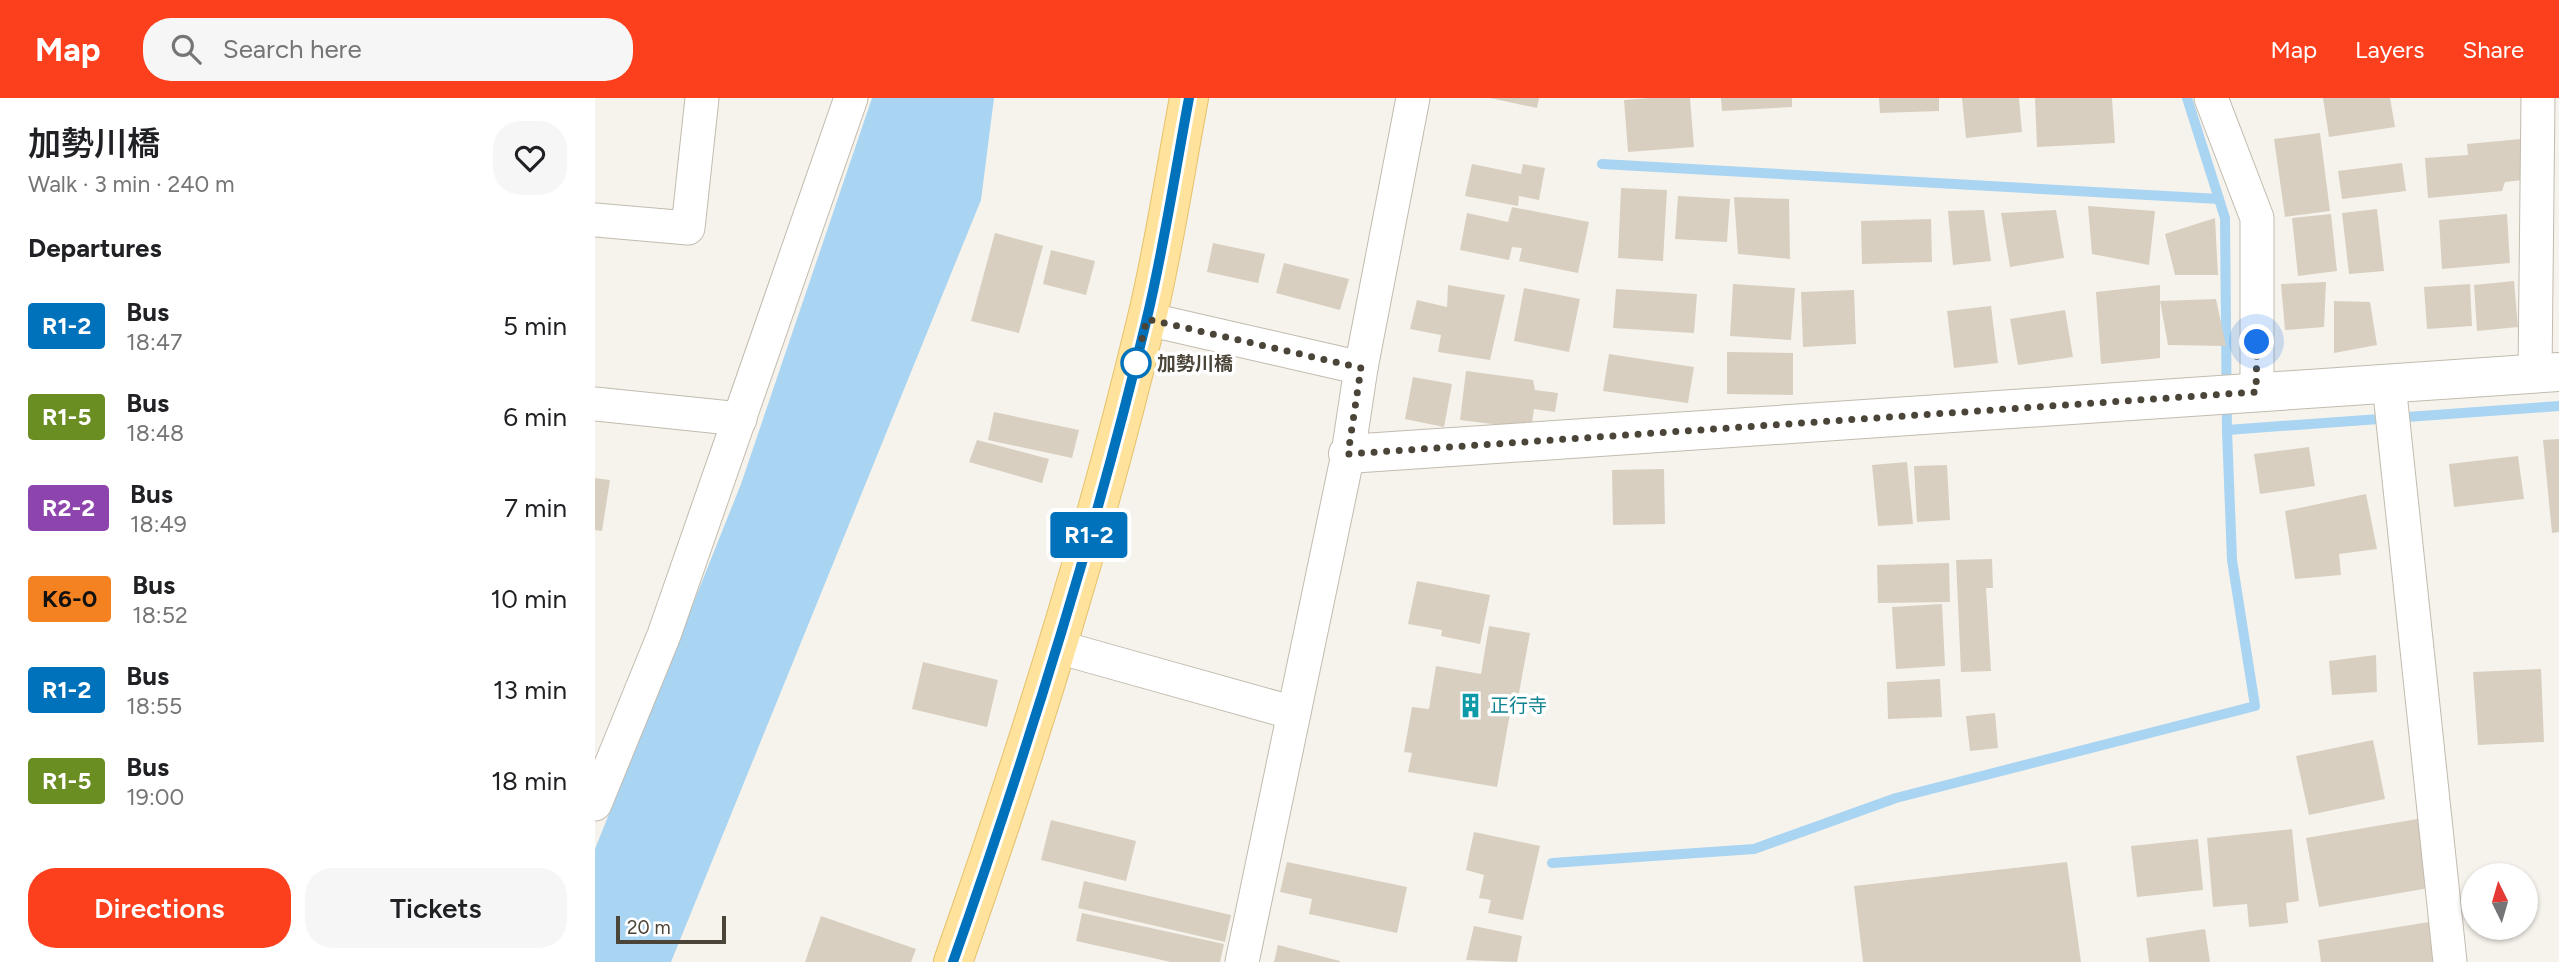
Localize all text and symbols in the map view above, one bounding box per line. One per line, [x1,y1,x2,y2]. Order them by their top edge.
search box [143,18,633,81]
text: Map [35,30,101,69]
icon: search [167,30,205,68]
text: Search here [223,33,362,65]
text: Map [2270,35,2317,64]
text: Layers [2355,35,2424,64]
text: Share [2462,35,2524,64]
button: heart [493,121,567,195]
text: 加勢川橋 [28,124,160,163]
text: Walk · 3 min · 240 m [28,170,235,198]
text: Departures [28,232,162,264]
text: Bus [126,296,169,328]
text: 5 min [503,310,567,342]
text: R1-2 [42,311,91,340]
your location [2239,324,2274,359]
text: 18:47 [126,328,182,356]
marker: 加勢川橋 [1121,348,1151,378]
place label: 加勢川橋 [1157,352,1233,375]
text: Bus [126,387,169,419]
text: 6 min [503,401,567,433]
text: R1-5 [42,402,91,431]
text: 18:48 [126,419,184,447]
text: Bus [130,478,173,510]
text: 7 min [504,492,567,524]
text: R2-2 [42,493,95,522]
text: 18:49 [130,510,187,538]
line badge: R1-2 [1040,512,1138,558]
text: R1-2 [1064,520,1114,549]
text: Bus [132,569,175,601]
text: 10 min [491,583,567,615]
text: K6-0 [42,584,97,613]
text: 18:52 [132,601,188,629]
text: Bus [126,660,169,692]
text: 13 min [493,674,567,706]
text: R1-2 [42,675,91,704]
building icon: 正行寺 [1456,691,1484,719]
text: 18:55 [126,692,182,720]
place label: 正行寺 [1490,694,1547,717]
text: Bus [126,751,169,783]
text: 18 min [491,765,567,797]
text: R1-5 [42,766,91,795]
text: 19:00 [126,783,184,811]
north arrow [2461,863,2537,940]
map controls [2461,863,2538,940]
button: Directions [28,868,291,948]
button: Tickets [305,868,567,948]
scale bar [616,913,726,945]
text: 20 m [627,916,671,939]

